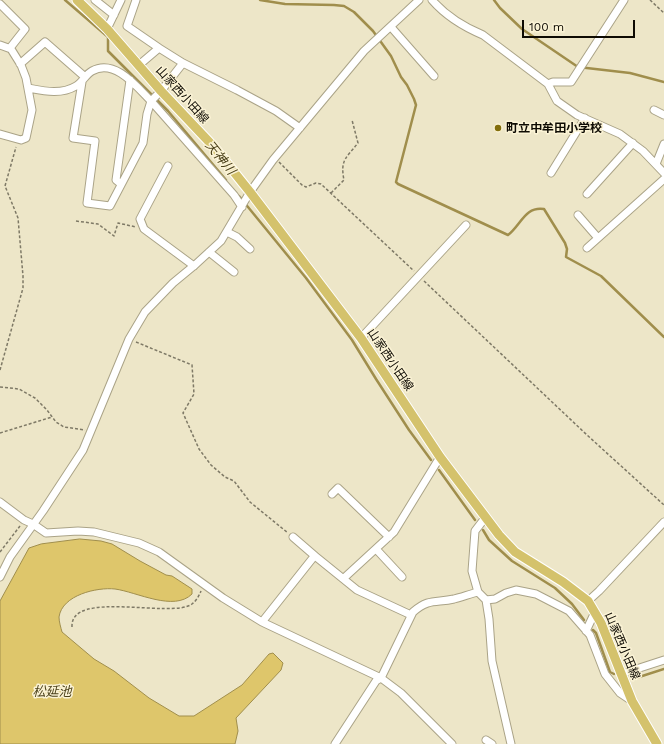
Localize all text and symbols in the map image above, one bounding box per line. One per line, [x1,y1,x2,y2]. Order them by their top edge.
scale bar [524,12,637,38]
text: 100 m [529,20,564,34]
street label: 山家西小田線 [153,63,211,127]
place label: 町立中牟田小学校 [506,121,602,135]
marker: 町立中牟田小学校 [493,123,503,133]
water label: 天神川 [202,138,238,178]
street label: 山家西小田線 [364,326,416,394]
street label: 山家西小田線 [601,610,643,682]
water label: 松延池 [33,684,71,700]

